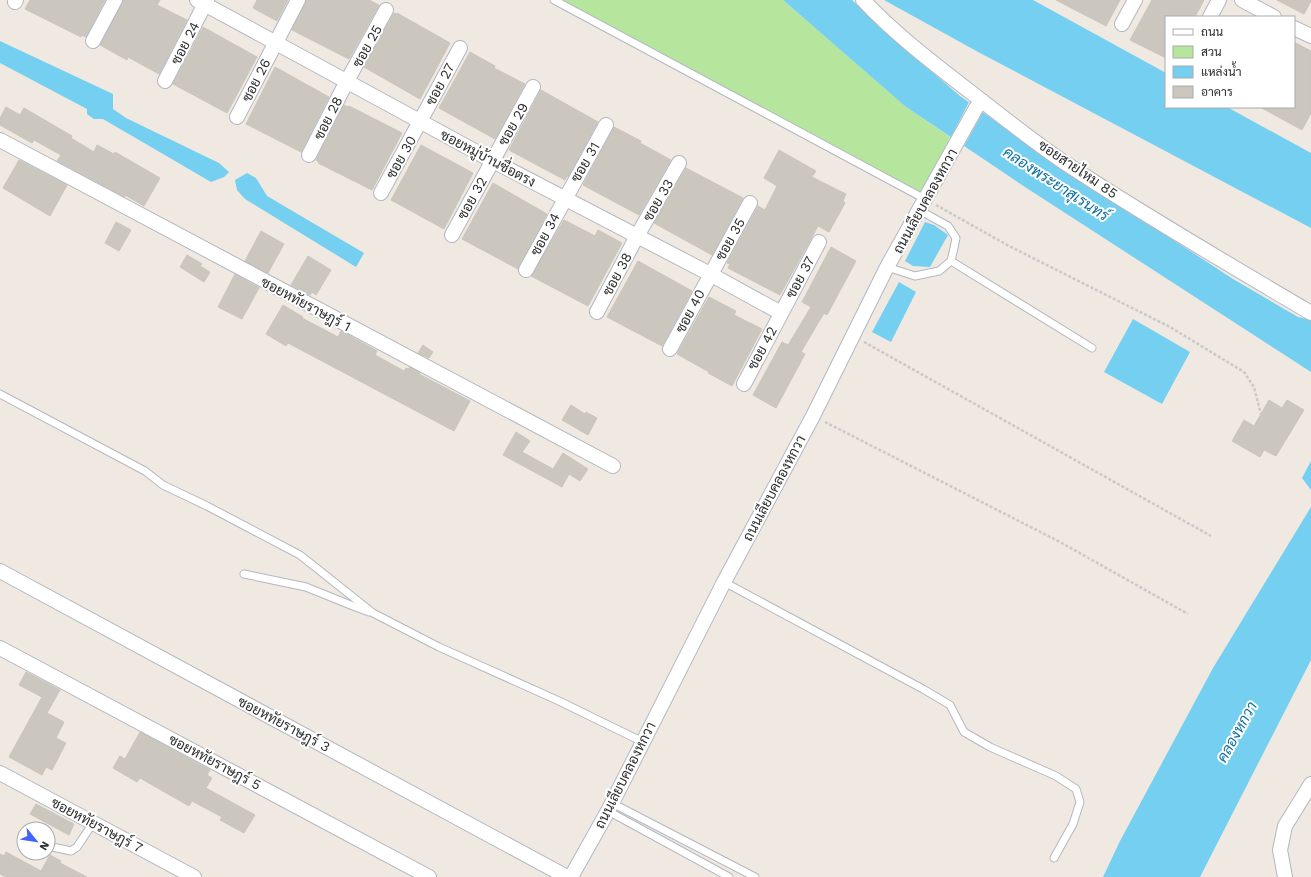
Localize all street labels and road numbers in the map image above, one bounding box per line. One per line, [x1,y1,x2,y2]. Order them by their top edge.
street label: ซอย 24 [167,19,203,67]
street label: ซอย 25 [349,22,385,70]
street label: ซอย 26 [238,56,274,104]
street label: ซอย 27 [422,60,458,108]
street label: ซอย 28 [310,94,346,142]
street label: ซอย 29 [495,100,531,148]
street label: ซอยหมู่บ้านซื่อตรง [437,123,540,192]
street label: ซอย 30 [383,133,419,181]
street label: ซอยสายไหม 85 [1035,137,1121,201]
street label: ซอย 31 [567,139,603,185]
street label: ถนนเลียบคลองหกวา [889,145,960,256]
street label: ซอย 32 [454,174,490,222]
street label: ซอย 33 [640,176,676,224]
street label: ซอย 34 [527,210,563,258]
street label: ซอย 35 [712,215,748,263]
street label: ซอย 38 [599,250,635,298]
street label: ซอย 37 [782,253,818,301]
street label: ซอยหทัยราษฎร์ 1 [258,273,354,335]
street label: ซอย 40 [672,287,708,335]
street label: ซอย 42 [744,324,780,372]
street label: ถนนเลียบคลองหกวา [738,432,809,544]
street label: ซอยหทัยราษฎร์ 3 [235,692,333,756]
street label: ถนนเลียบคลองหกวา [590,719,659,831]
street label: ซอยหทัยราษฎร์ 5 [166,730,264,794]
street label: ซอยหทัยราษฎร์ 7 [48,793,146,857]

